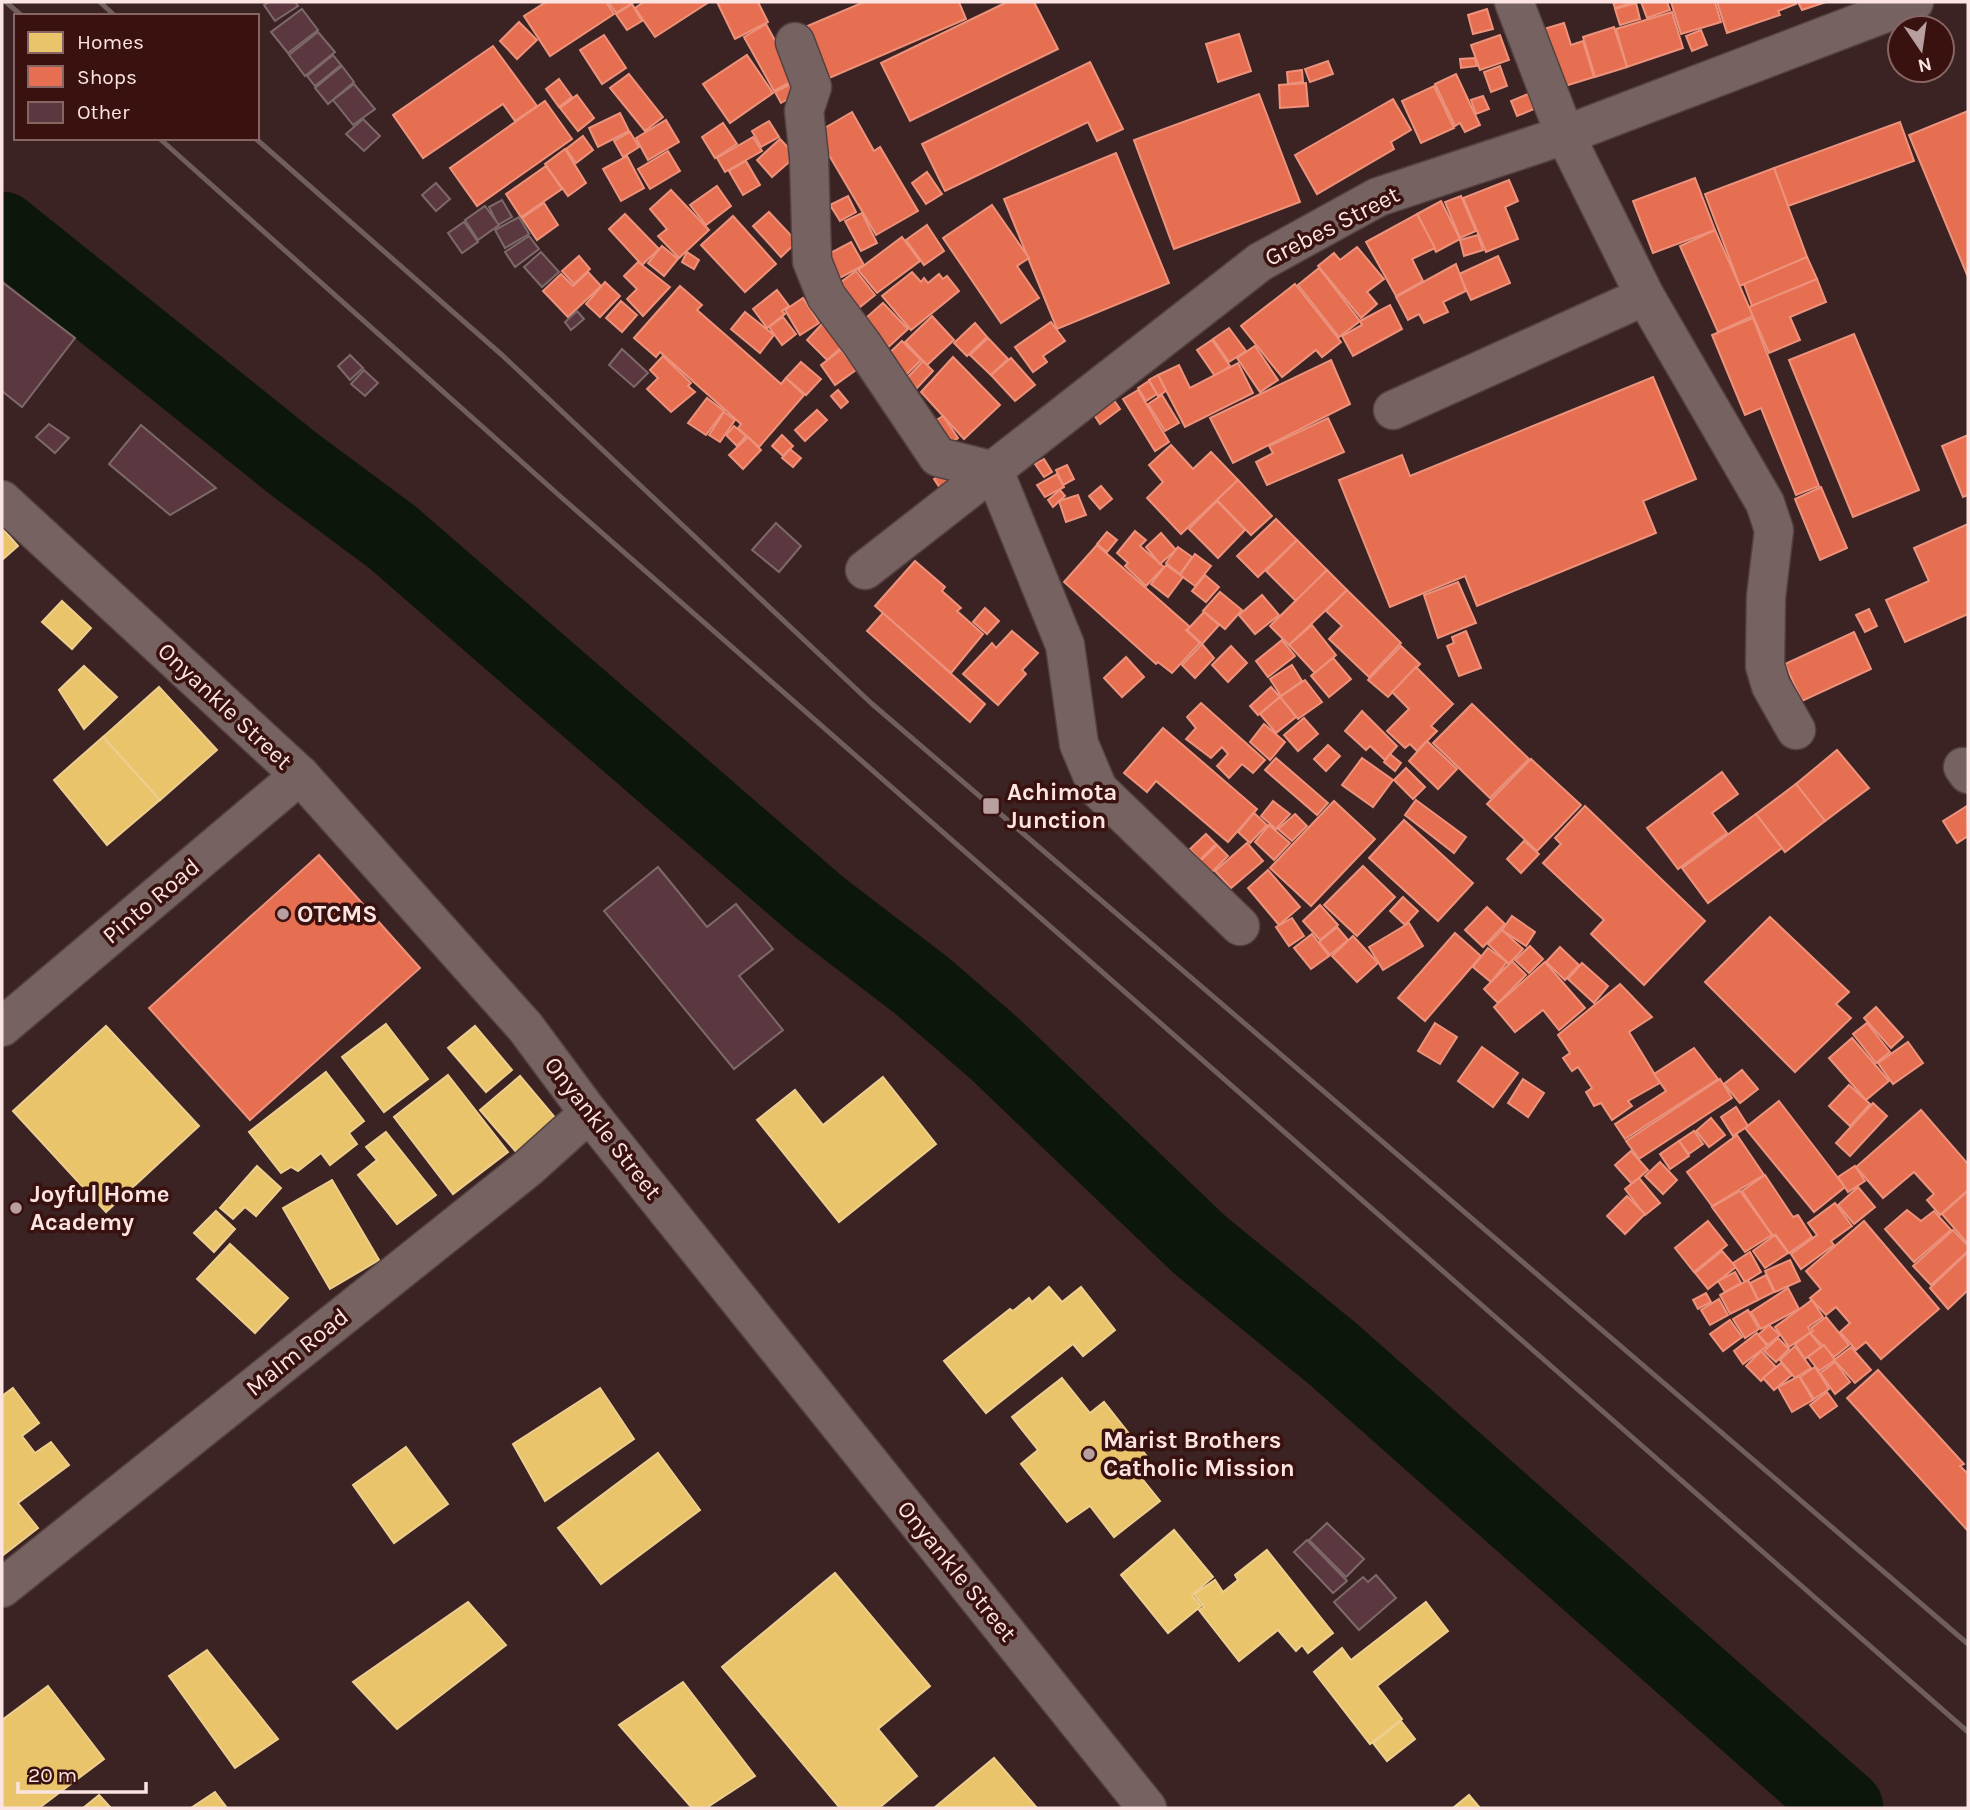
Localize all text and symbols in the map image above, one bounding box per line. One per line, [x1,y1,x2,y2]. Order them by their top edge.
legend [14,14,259,140]
north arrow [1886,14,1956,84]
text: Homes [77,30,144,54]
text: N [1915,52,1934,77]
text: Shops [77,65,137,89]
text: Other [77,100,130,124]
street label: Grebes Street [1260,180,1404,272]
street label: Onyankle Street [152,637,298,775]
place label: Achimota Junction [1007,778,1117,834]
marker: Achimota Junction [981,796,1001,816]
street label: Pinto Road [97,852,205,950]
place label: OTCMS [297,900,378,928]
marker: OTCMS [275,906,291,922]
street label: Onyankle Street [539,1051,667,1205]
place label: Joyful Home Academy [30,1180,170,1236]
marker: Joyful Home Academy [8,1200,24,1216]
street label: Malm Road [240,1302,354,1402]
place label: Marist Brothers Catholic Mission [1103,1426,1295,1482]
marker: Marist Brothers Catholic Mission [1081,1446,1097,1462]
street label: Onyankle Street [892,1495,1022,1647]
scale bar [18,1750,145,1794]
text: 20 m [28,1763,77,1787]

